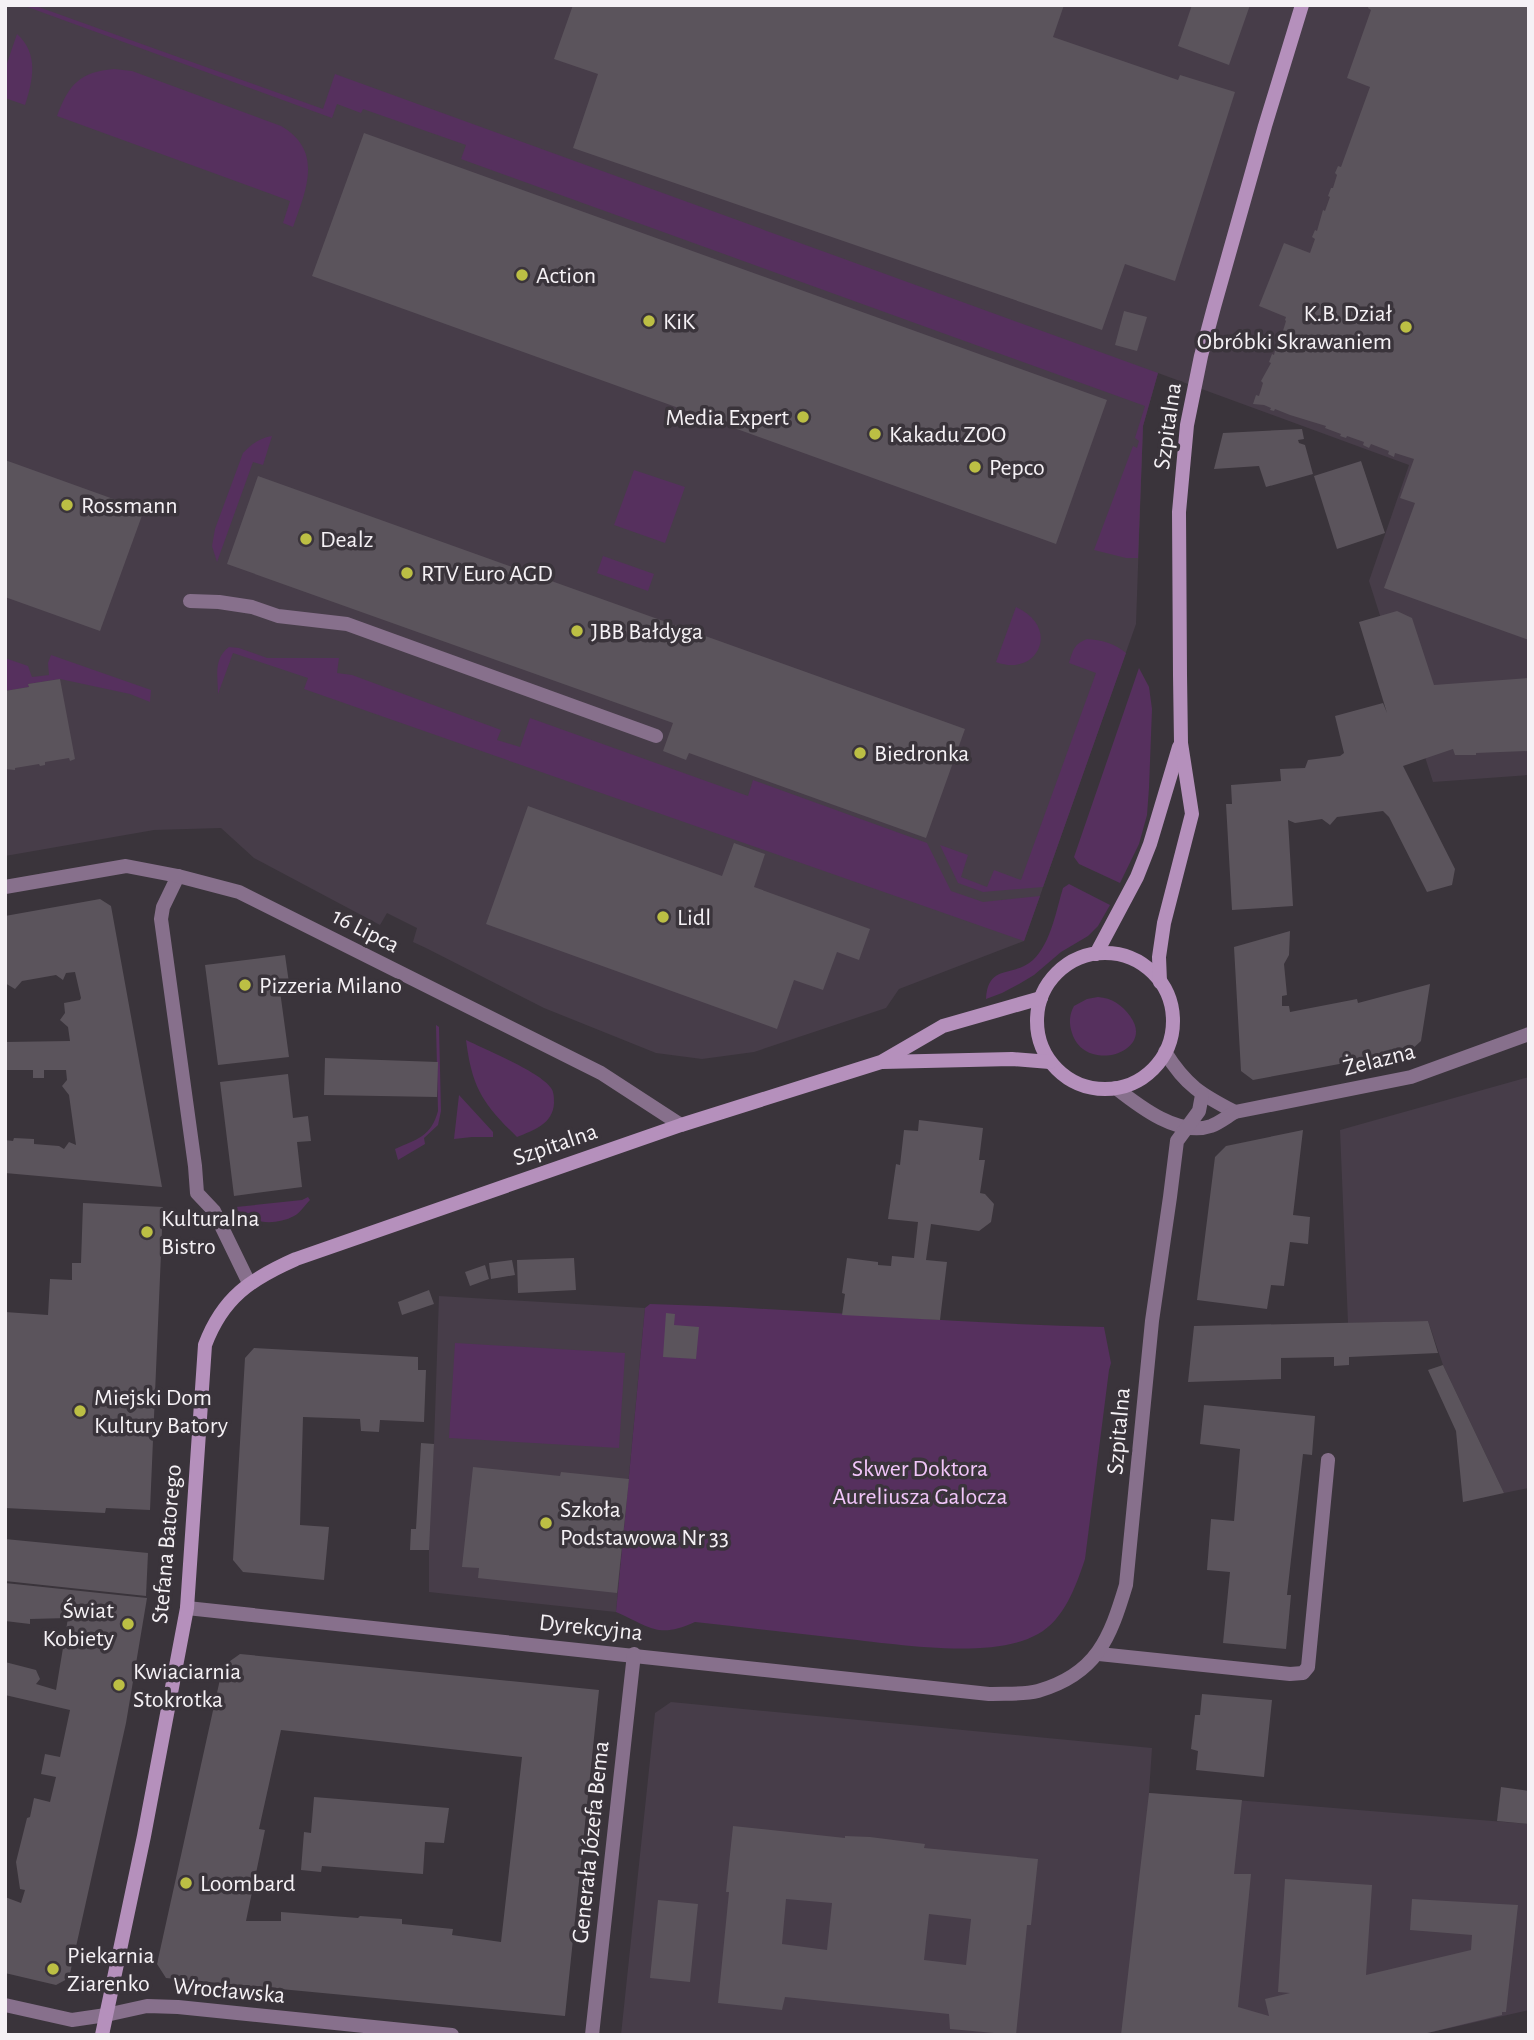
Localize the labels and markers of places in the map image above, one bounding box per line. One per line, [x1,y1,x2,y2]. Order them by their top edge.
place label: Action [536,264,596,288]
marker: Action [514,267,530,283]
place label: K.B. Dział Obróbki Skrawaniem [1197,302,1393,354]
place label: KiK [663,310,696,334]
marker: KiK [641,313,657,329]
marker: K.B. Dział Obróbki Skrawaniem [1398,319,1414,335]
place label: Media Expert [665,406,789,430]
marker: Media Expert [795,409,811,425]
place label: Kakadu ZOO [889,423,1006,447]
marker: Kakadu ZOO [867,426,883,442]
place label: Pepco [989,456,1045,480]
marker: Pepco [967,459,983,475]
place label: Rossmann [81,494,178,518]
marker: Rossmann [59,497,75,513]
place label: Dealz [320,528,374,552]
marker: Dealz [298,531,314,547]
place label: RTV Euro AGD [421,562,553,586]
marker: RTV Euro AGD [399,565,415,581]
place label: JBB Bałdyga [591,620,703,644]
marker: JBB Bałdyga [569,623,585,639]
place label: Biedronka [874,742,969,766]
marker: Biedronka [852,745,868,761]
place label: Lidl [677,906,711,930]
marker: Lidl [655,909,671,925]
place label: Pizzeria Milano [259,974,402,998]
marker: Pizzeria Milano [237,977,253,993]
place label: Kulturalna Bistro [161,1207,260,1259]
marker: Kulturalna Bistro [139,1224,155,1240]
place label: Miejski Dom Kultury Batory [94,1386,228,1438]
marker: Miejski Dom Kultury Batory [72,1403,88,1419]
place label: Szkoła Podstawowa Nr 33 [560,1498,729,1550]
marker: Szkoła Podstawowa Nr 33 [538,1515,554,1531]
place label: Świat Kobiety [43,1597,114,1651]
marker: Świat Kobiety [120,1616,136,1632]
place label: Kwiaciarnia Stokrotka [133,1660,241,1712]
marker: Kwiaciarnia Stokrotka [111,1677,127,1693]
place label: Loombard [200,1872,296,1896]
marker: Loombard [178,1875,194,1891]
place label: Piekarnia Ziarenko [67,1944,155,1996]
marker: Piekarnia Ziarenko [45,1961,61,1977]

